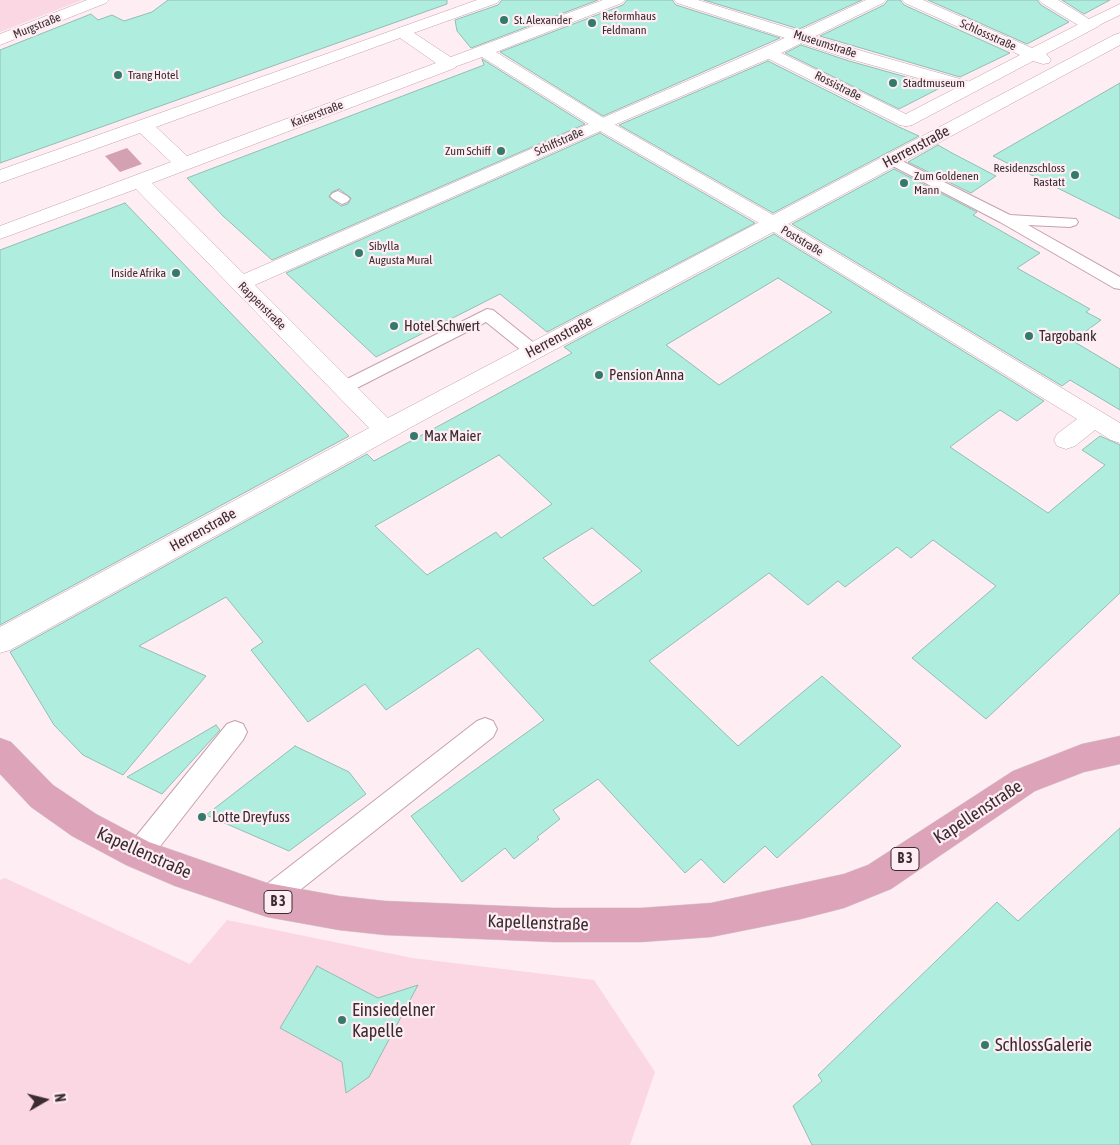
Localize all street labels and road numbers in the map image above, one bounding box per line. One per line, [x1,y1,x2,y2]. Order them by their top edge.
street label: Murgstraße [11,10,63,42]
street label: Schlossstraße [958,16,1018,54]
street label: Museumstraße [792,27,858,61]
street label: Rossistraße [812,68,864,104]
street label: Kaiserstraße [289,97,345,131]
street label: Herrenstraße [880,122,952,172]
street label: Schiffstraße [532,125,586,159]
street label: Poststraße [778,223,826,259]
street label: Rappenstraße [235,279,289,333]
street label: Herrenstraße [523,312,595,362]
street label: Herrenstraße [167,504,239,556]
street label: Kapellenstraße [930,775,1026,849]
street label: Kapellenstraße [93,823,195,883]
road number: B 3 [891,848,919,871]
road number: B 3 [264,890,292,914]
street label: Kapellenstraße [487,910,589,936]

